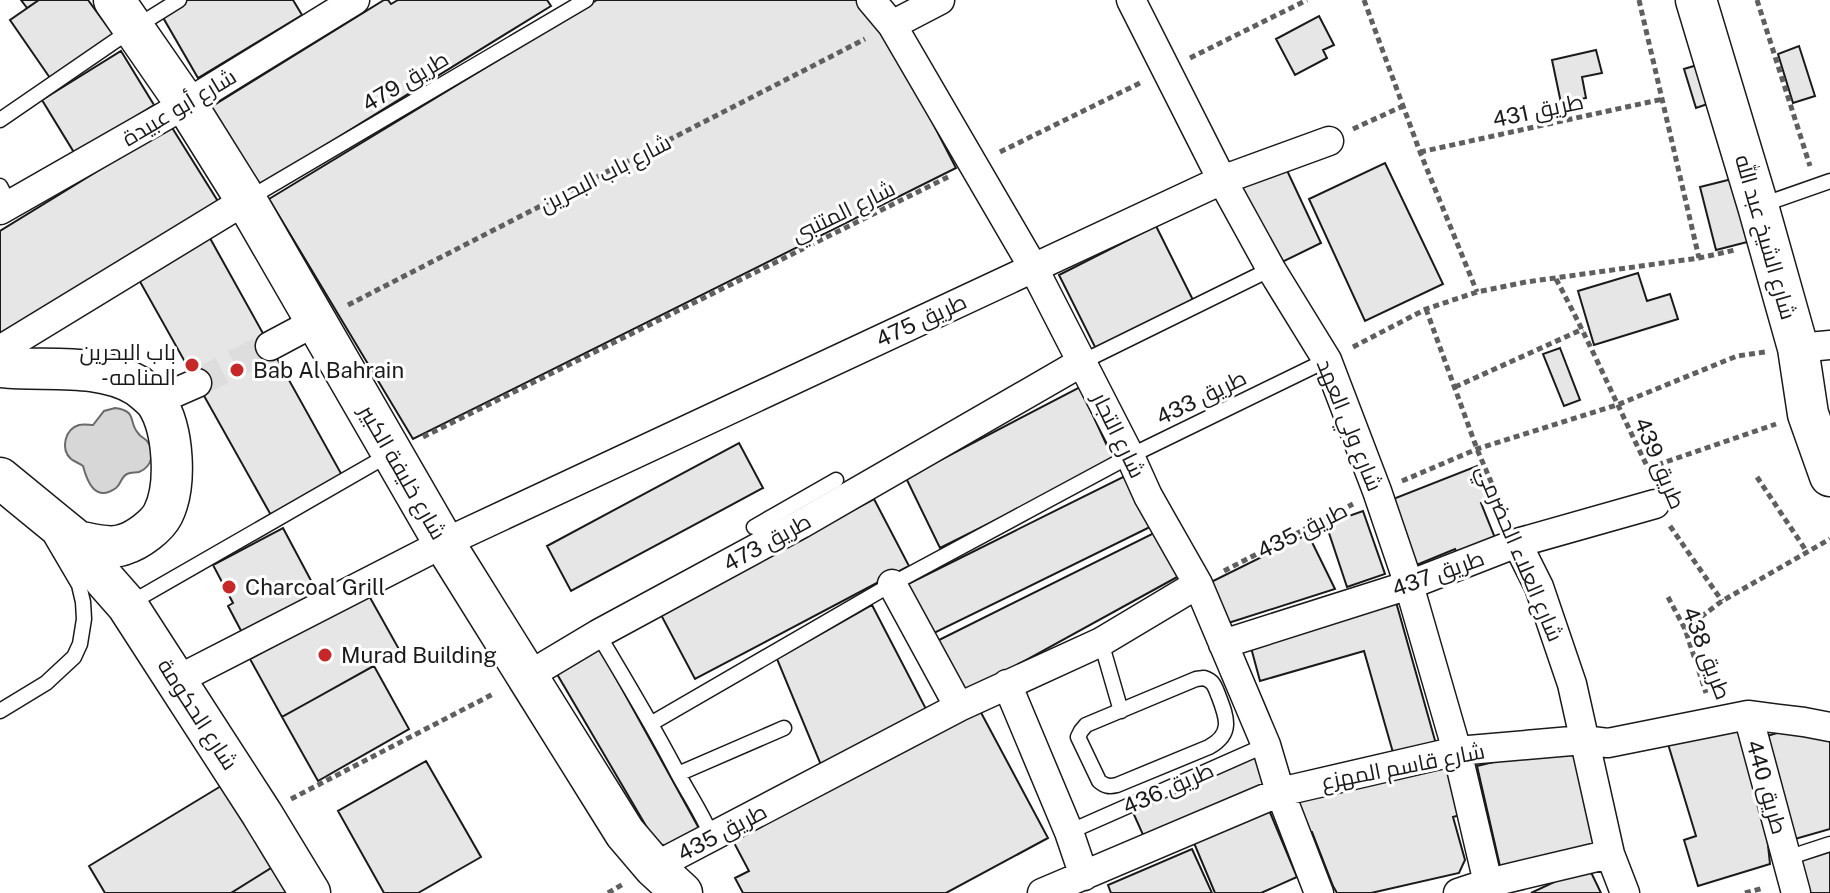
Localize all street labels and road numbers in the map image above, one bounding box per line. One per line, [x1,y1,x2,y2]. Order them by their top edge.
street label: طريق 479 [357,45,453,118]
street label: شارع أبو عبيدة [117,63,242,153]
street label: طريق 431 [1490,88,1586,133]
street label: شارع باب البحرين [535,129,676,219]
street label: شارع الشيخ عبد الله [1728,151,1803,323]
street label: شارع المتنبي [787,175,901,251]
street label: طريق 475 [872,288,971,353]
street label: شارع ولي العهد [1308,355,1388,496]
street label: طريق 433 [1152,364,1251,431]
street label: شارع التجار [1084,386,1151,483]
street label: شارع خليفة الكبير [351,398,452,545]
street label: طريق 439 [1628,413,1691,513]
street label: شارع العلاء الحضرمي [1467,461,1569,647]
street label: طريق 435 [1253,496,1352,565]
street label: طريق 473 [719,507,816,578]
street label: طريق 437 [1388,544,1488,603]
street label: طريق 438 [1676,603,1737,703]
street label: شارع الحكومة [151,654,244,776]
street label: شارع قاسم المهزع [1319,737,1487,798]
street label: طريق 440 [1740,737,1793,837]
street label: طريق 436 [1118,756,1218,820]
street label: طريق 435 [673,798,772,867]

